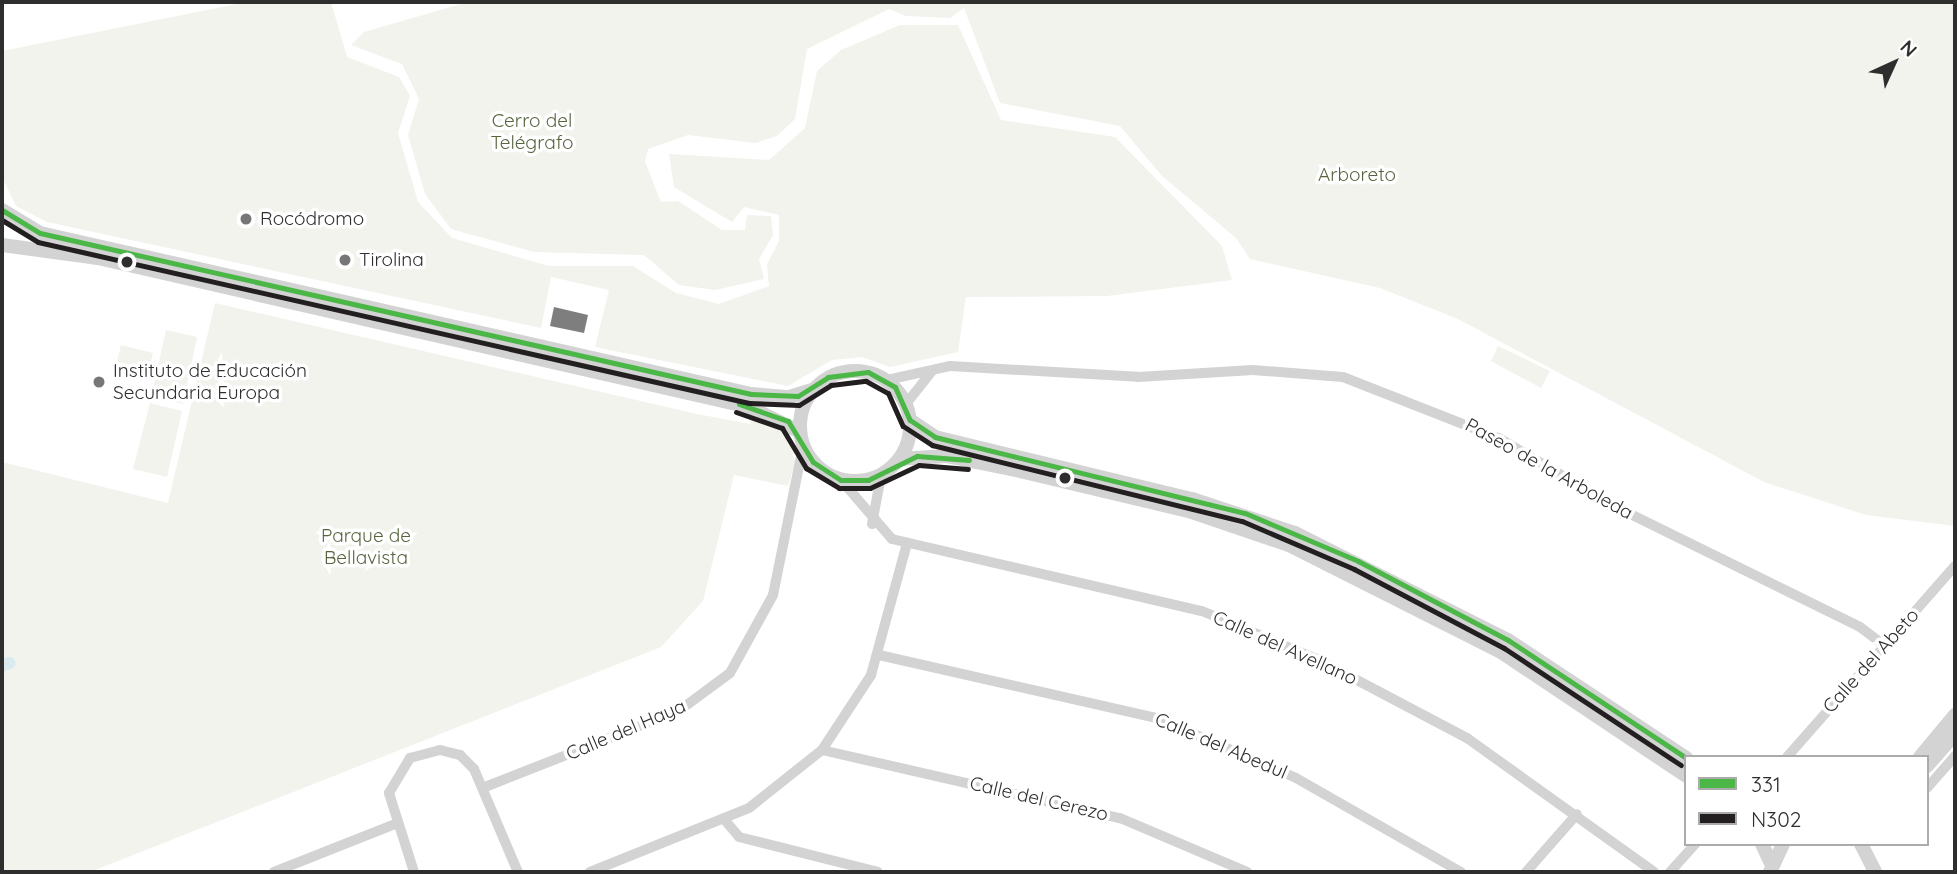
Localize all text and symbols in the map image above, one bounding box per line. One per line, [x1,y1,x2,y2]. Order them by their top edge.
north arrow [1859,28,1929,98]
text: N [1895,35,1922,62]
park label: Cerro del Telégrafo [491,110,573,154]
park label: Arboreto [1318,164,1396,186]
place label: Rocódromo [260,208,364,230]
marker: Rocódromo [238,211,254,227]
place label: Tirolina [359,249,424,271]
marker: Tirolina [337,252,353,268]
unlabelled marker [120,255,134,269]
place label: Instituto de Educación Secundaria Europa [113,360,307,404]
marker: Instituto de Educación Secundaria Europa [91,374,107,390]
street label: Paseo de la Arboleda [1461,413,1637,525]
unlabelled marker [1058,471,1072,485]
park label: Parque de Bellavista [321,525,411,569]
street label: Calle del Abeto [1818,604,1924,718]
street label: Calle del Avellano [1209,606,1361,690]
street label: Calle del Haya [563,695,689,765]
street label: Calle del Abedul [1151,708,1291,784]
legend [1684,755,1929,846]
text: 331 [1751,771,1781,797]
street label: Calle del Cerezo [968,772,1110,826]
text: N302 [1751,806,1801,832]

